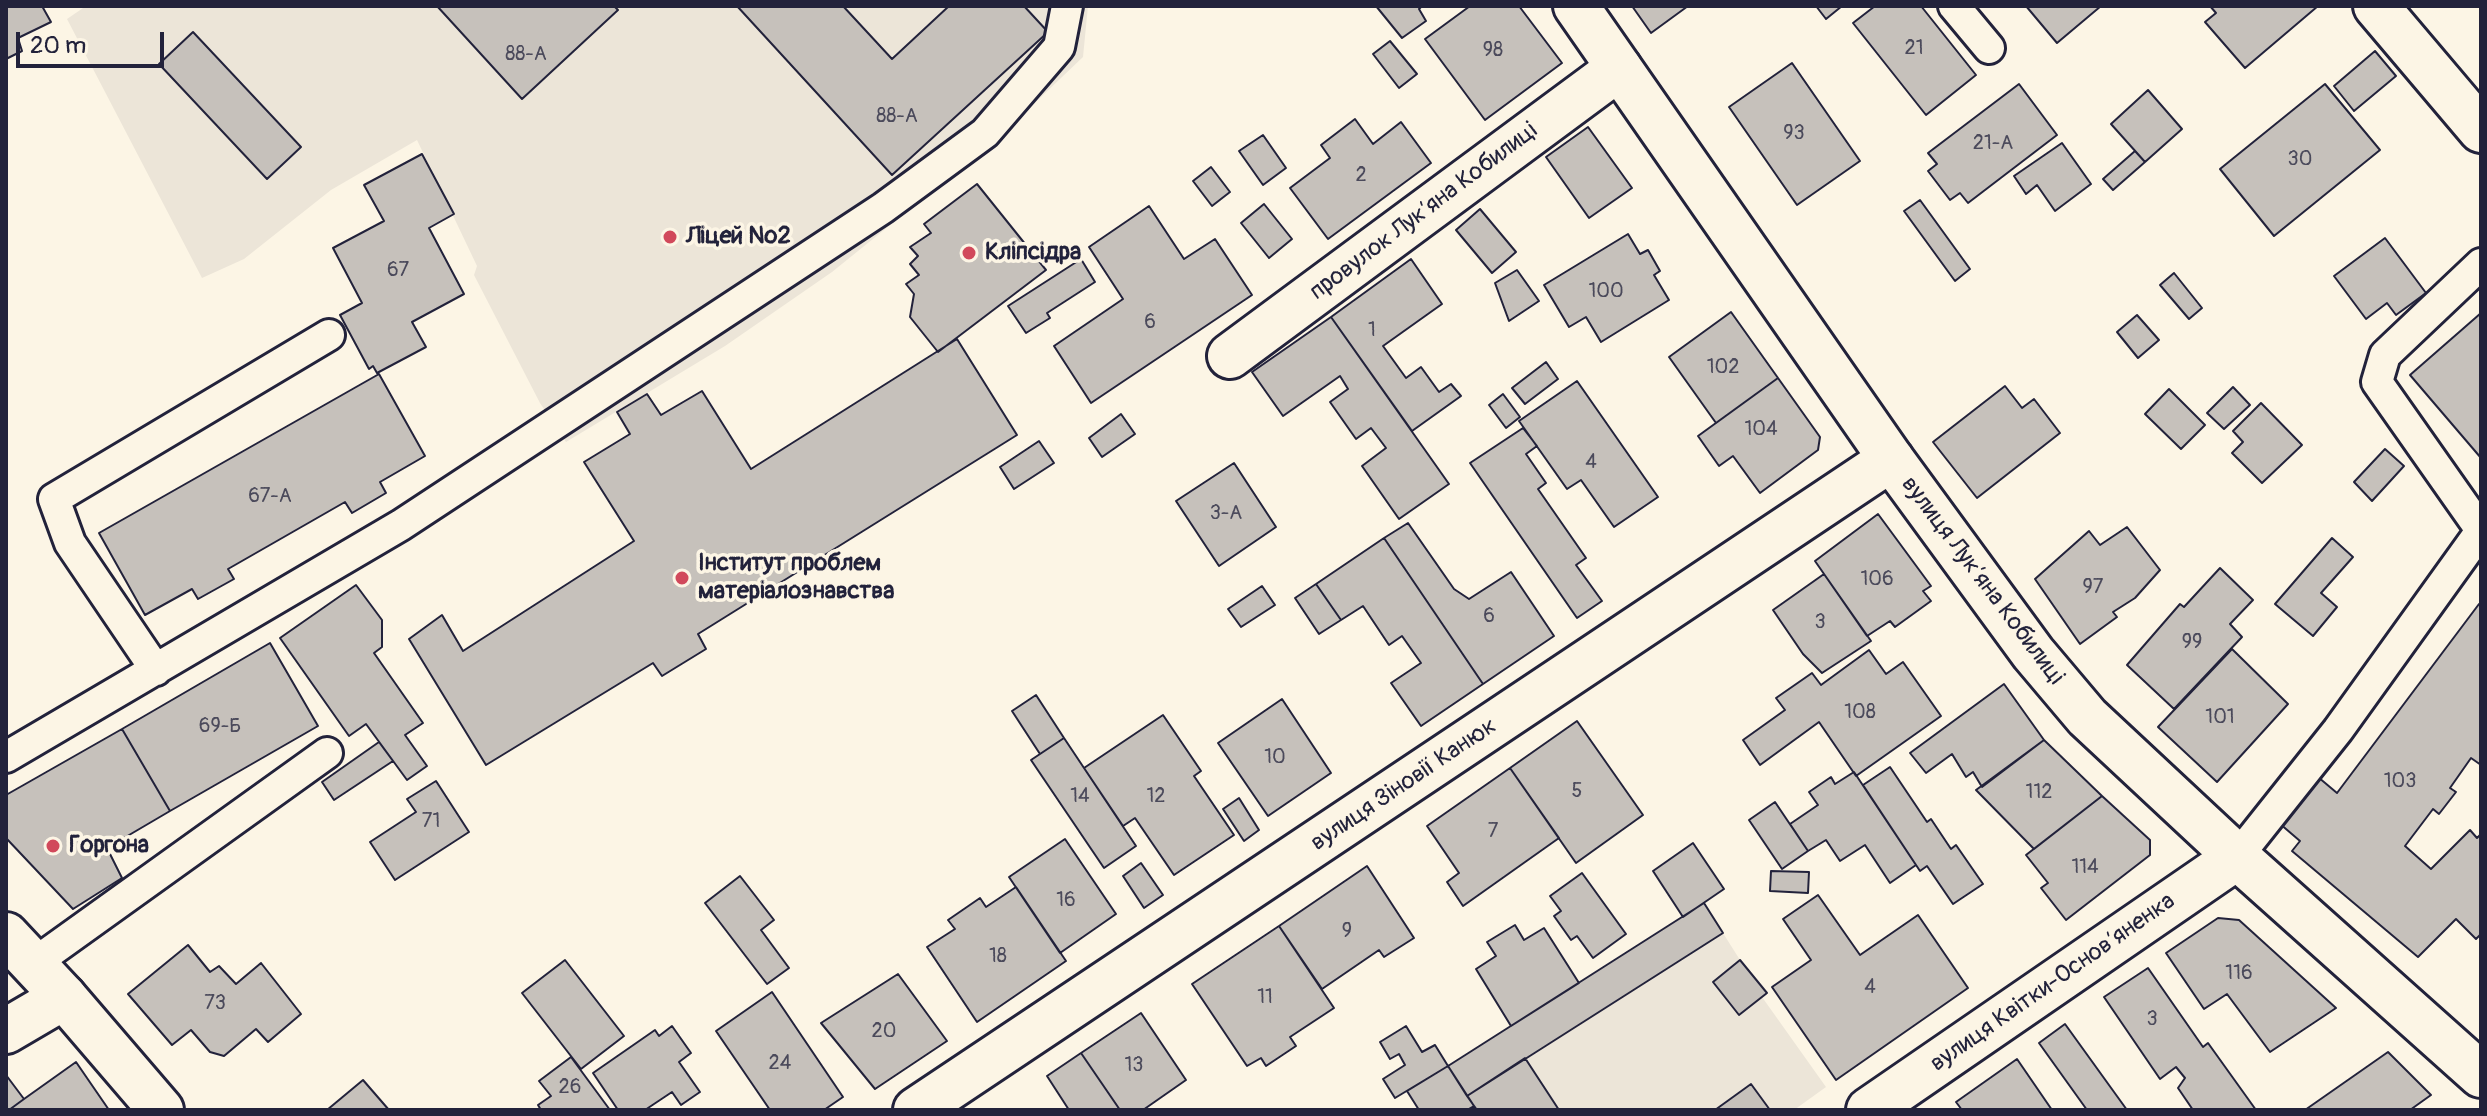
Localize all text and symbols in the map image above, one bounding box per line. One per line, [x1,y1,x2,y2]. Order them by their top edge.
scale bar [20,16,168,66]
text: 20 m [30,31,86,60]
house number: 21 [1905,37,1923,61]
house number: 98 [1483,39,1503,63]
house number: 88-А [505,43,547,67]
house number: 88-А [876,105,918,129]
street label: провулок Лукʼяна Кобилиці [1304,117,1544,307]
house number: 93 [1783,122,1805,146]
house number: 21-А [1973,132,2013,156]
house number: 30 [2288,148,2312,172]
house number: 2 [1355,164,1367,188]
place label: Ліцей №2 [686,223,791,251]
marker: Ліцей №2 [661,228,679,246]
place label: Кліпсідра [985,239,1081,267]
marker: Кліпсідра [960,244,978,262]
house number: 67 [387,259,409,283]
house number: 100 [1588,280,1624,304]
house number: 6 [1144,311,1156,335]
house number: 1 [1368,319,1376,343]
house number: 102 [1707,356,1739,380]
house number: 104 [1744,418,1778,442]
house number: 4 [1585,451,1597,475]
street label: вулиця Лукʼяна Кобилиці [1894,471,2070,691]
house number: 67-А [248,485,292,509]
house number: 3-А [1210,502,1242,526]
place label: Інститут проблем матеріалознавства [698,550,894,606]
house number: 106 [1860,568,1894,592]
marker: Інститут проблем матеріалознавства [673,569,691,587]
house number: 97 [2083,576,2103,600]
house number: 6 [1483,605,1495,629]
house number: 3 [1814,611,1826,635]
house number: 99 [2182,631,2202,655]
house number: 108 [1844,701,1876,725]
house number: 101 [2205,706,2235,730]
street label: вулиця Зіновії Канюк [1306,712,1502,858]
house number: 69-Б [199,715,241,739]
house number: 10 [1264,746,1286,770]
house number: 103 [2384,770,2416,794]
house number: 5 [1572,780,1582,804]
house number: 112 [2026,781,2052,805]
house number: 14 [1070,785,1090,809]
house number: 12 [1147,785,1165,809]
house number: 71 [422,810,440,834]
house number: 7 [1488,820,1498,844]
place label: Горгона [69,832,149,860]
marker: Горгона [44,837,62,855]
house number: 114 [2071,856,2099,880]
street label: вулиця Квітки-Основʼяненка [1925,887,2181,1079]
house number: 16 [1056,889,1076,913]
house number: 9 [1342,920,1352,944]
house number: 18 [989,945,1007,969]
house number: 116 [2225,962,2253,986]
house number: 4 [1864,976,1876,1000]
house number: 11 [1257,986,1273,1010]
house number: 73 [204,992,226,1016]
house number: 3 [2146,1008,2158,1032]
house number: 20 [872,1020,896,1044]
house number: 24 [769,1052,791,1076]
house number: 13 [1125,1054,1143,1078]
house number: 26 [559,1076,581,1100]

